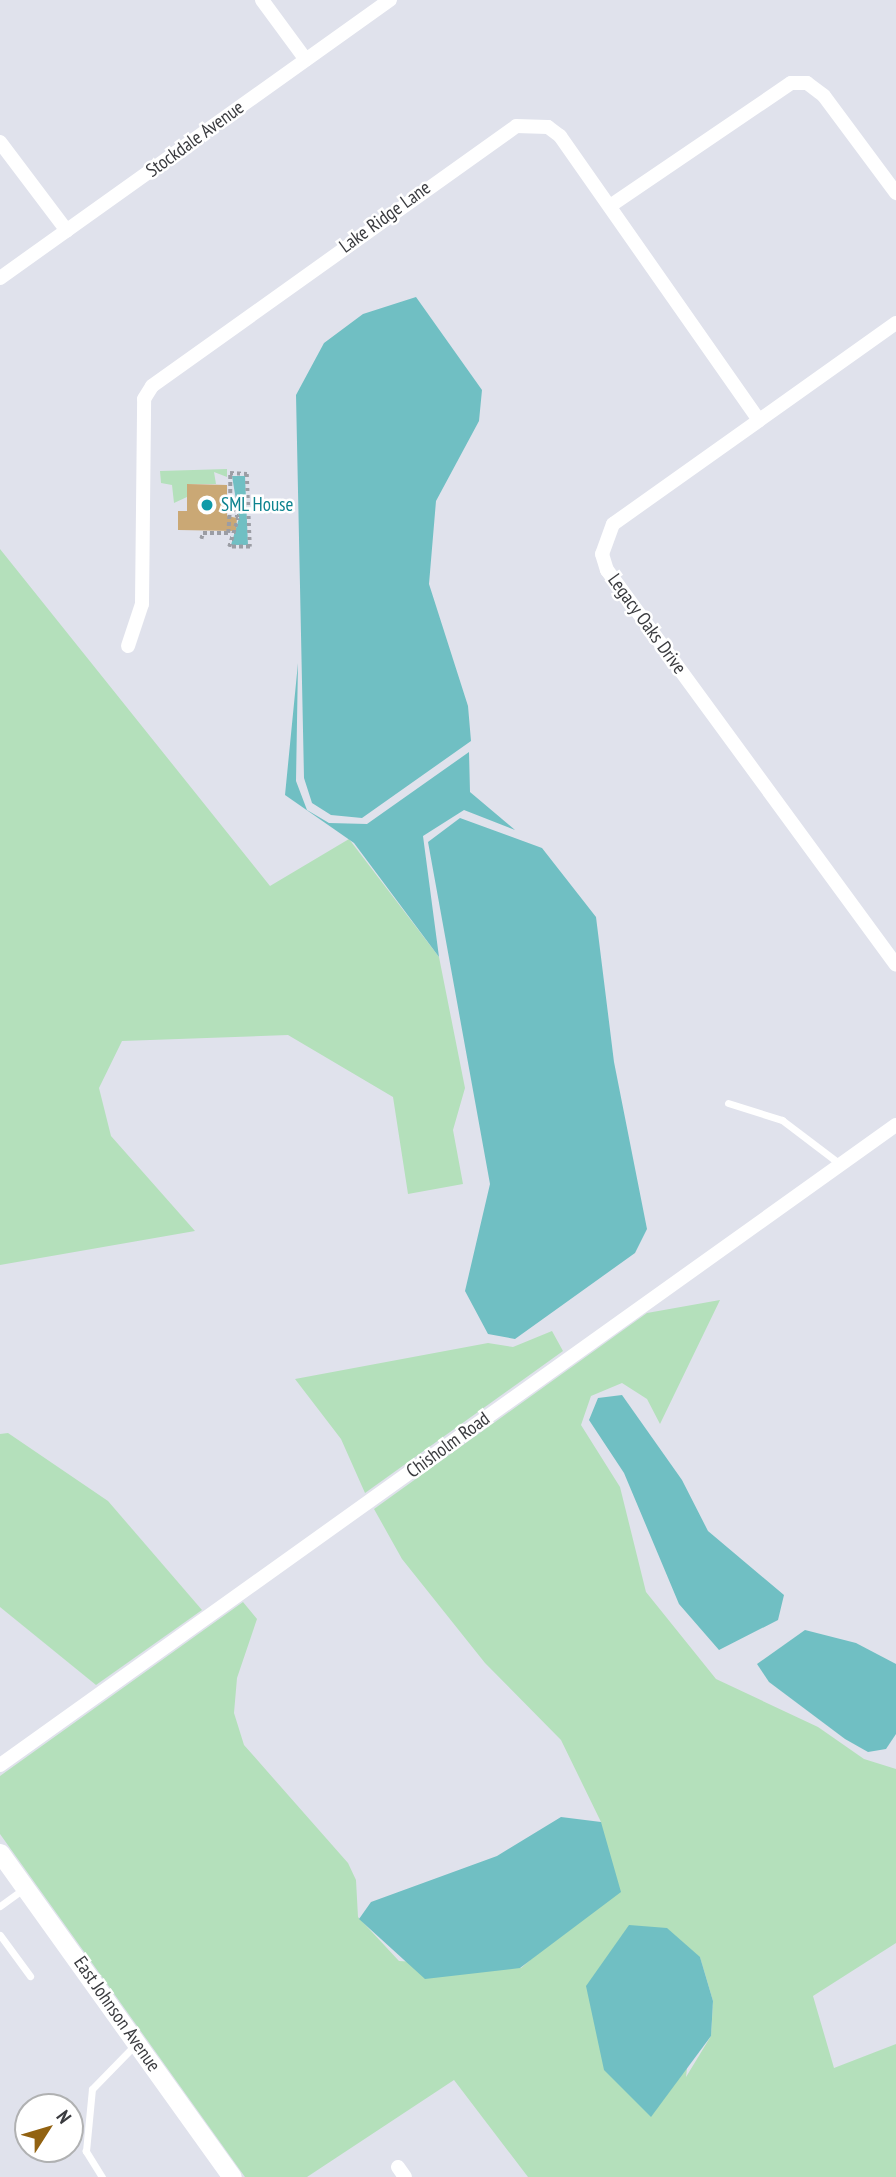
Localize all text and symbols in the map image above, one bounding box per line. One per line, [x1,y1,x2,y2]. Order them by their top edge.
street label: Stockdale Avenue [141,96,249,182]
street label: Lake Ridge Lane [335,176,435,258]
place label: SML House [221,494,294,516]
marker: SML House [199,497,215,513]
street label: Legacy Oaks Drive [603,569,691,679]
street label: Chisholm Road [402,1407,494,1483]
street label: East Johnson Avenue [69,1952,165,2076]
north arrow [14,2093,84,2163]
text: N [51,2105,77,2128]

